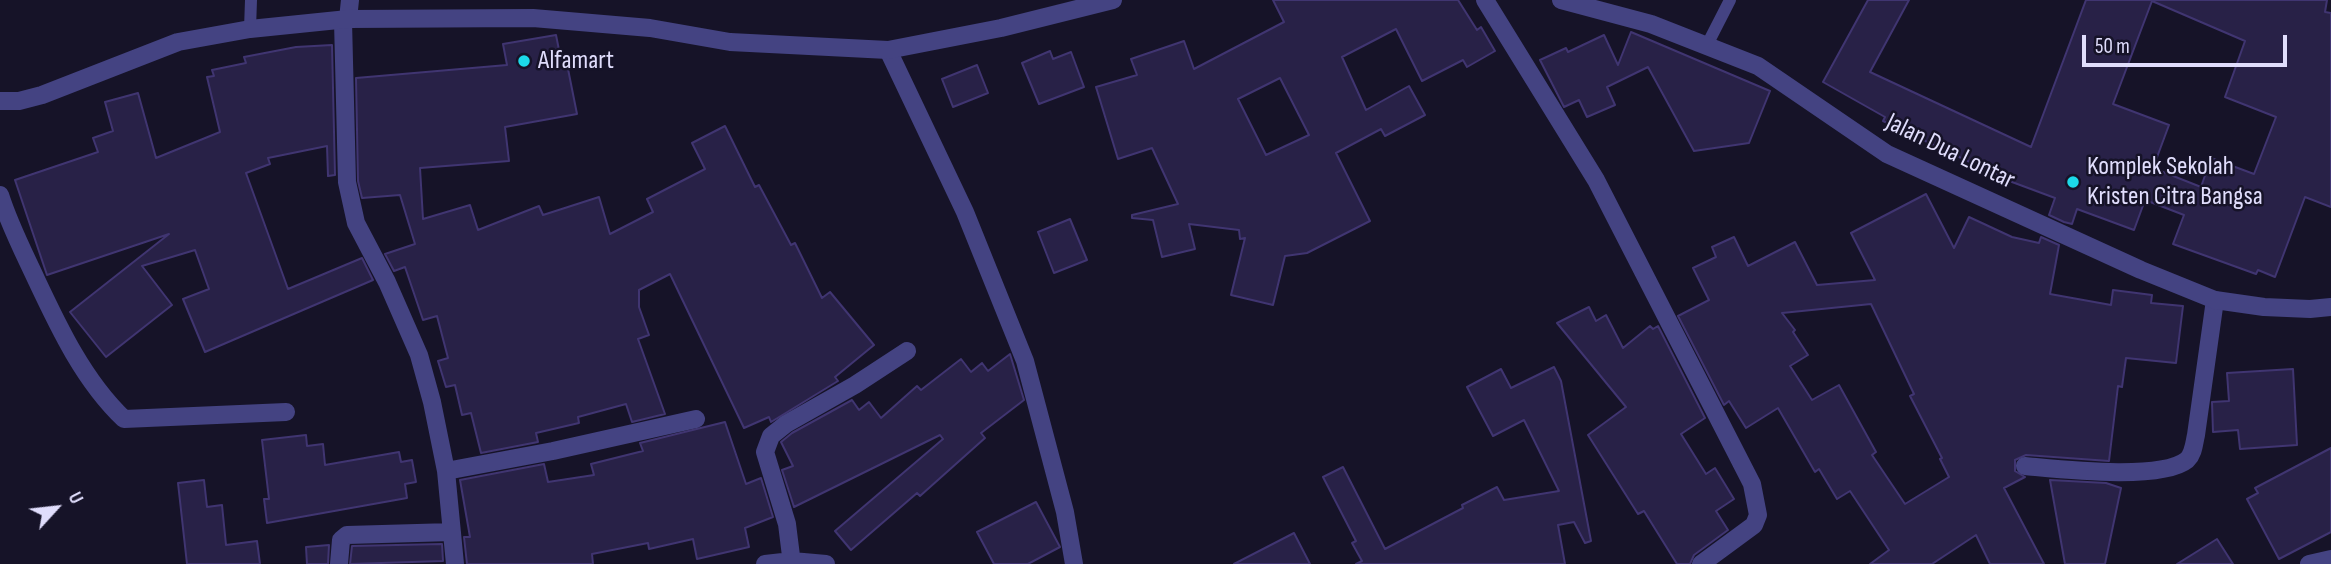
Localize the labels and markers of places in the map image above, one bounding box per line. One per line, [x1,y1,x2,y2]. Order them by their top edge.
place label: Alfamart [538,45,614,77]
marker: Alfamart [516,53,532,69]
place label: Komplek Sekolah Kristen Citra Bangsa [2087,151,2263,212]
marker: Komplek Sekolah Kristen Citra Bangsa [2065,174,2081,190]

